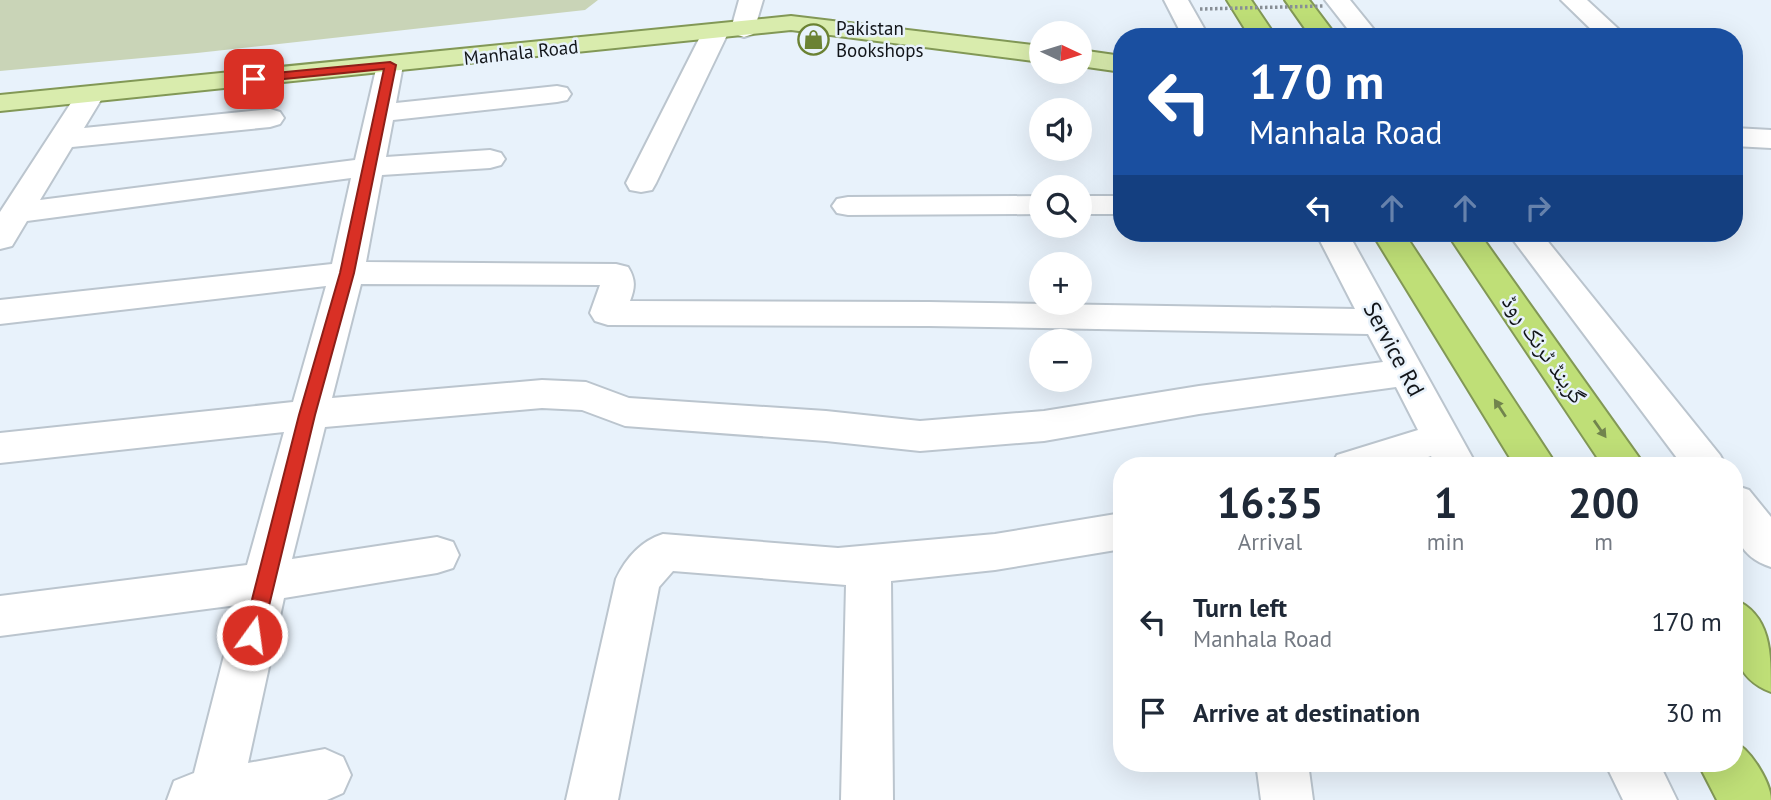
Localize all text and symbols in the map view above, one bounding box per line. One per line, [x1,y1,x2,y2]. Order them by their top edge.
place label: Pakistan Bookshops [836,16,923,62]
north arrow [1029,21,1092,84]
map controls [1029,21,1092,392]
shop icon: Pakistan Bookshops [796,22,830,56]
street label: Manhala Road [463,34,579,70]
pin [224,49,284,109]
text: 170 m [1249,49,1384,113]
icon: left [1134,56,1225,147]
icon: arrive [235,60,273,98]
button: sound [1029,98,1092,161]
text: Manhala Road [1249,111,1443,153]
button: search [1029,175,1092,238]
icon: left [1300,189,1338,227]
icon: ahead [1373,189,1411,227]
icon: ahead [1446,189,1484,227]
icon: right [1519,189,1557,227]
button: + [1029,252,1092,315]
street label: گرینڈ ٹرنک روڈ [1496,288,1593,409]
street label: Service Rd [1358,297,1431,401]
button: − [1029,329,1092,392]
one-way arrow [1493,398,1506,418]
one-way arrow [1593,420,1606,439]
text: 16:35 [1217,475,1323,530]
text: 1 [1434,475,1457,530]
text: 200 [1568,475,1639,530]
text: Arrival [1238,527,1302,556]
text: min [1427,527,1464,556]
text: m [1594,527,1613,556]
text: Turn left [1193,591,1287,624]
position arrow [215,598,289,672]
icon: left [1134,603,1172,641]
text: 170 m [1651,605,1722,638]
text: Manhala Road [1193,624,1332,653]
icon: arrive [1134,694,1172,732]
text: Arrive at destination [1193,696,1420,729]
text: 30 m [1666,696,1722,729]

